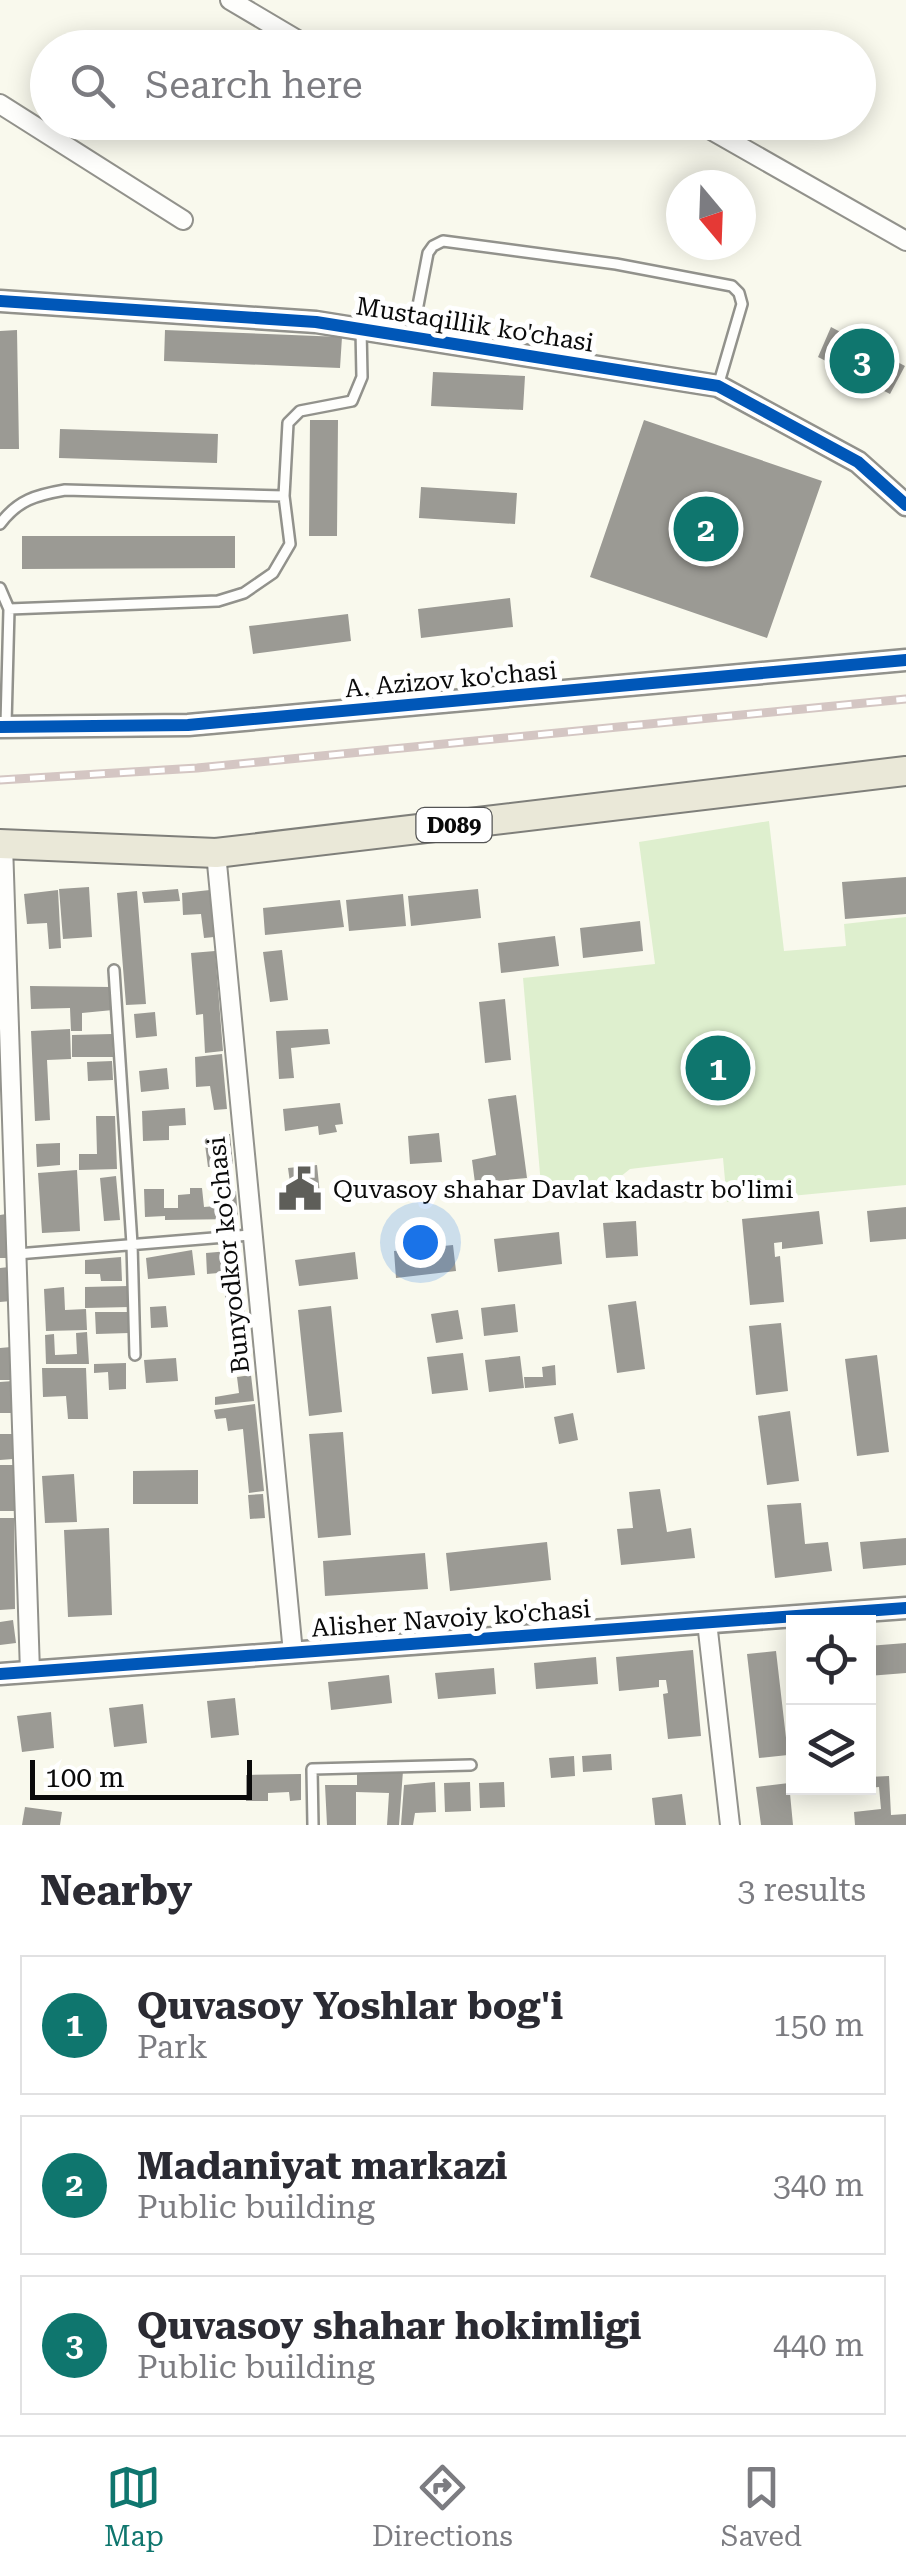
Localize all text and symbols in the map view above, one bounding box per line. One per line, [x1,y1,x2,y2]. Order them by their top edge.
search box [30,30,876,140]
icon: search [65,58,120,113]
text: Search here [145,63,363,107]
north arrow [666,170,756,260]
street label: Mustaqillik ko'chasi [354,291,596,358]
pin: 3 [830,324,894,398]
pin: 2 [674,492,738,566]
street label: A. Azizov ko'chasi [344,656,558,703]
road number: D089 [416,808,492,842]
pin: 1 [686,1030,750,1106]
street label: Bunyodkor ko'chasi [202,1135,255,1375]
public building icon: Quvasoy shahar Davlat kadastr bo'limi [276,1165,324,1213]
place label: Quvasoy shahar Davlat kadastr bo'limi [333,1175,793,1204]
your location [395,1217,446,1268]
street label: Alisher Navoiy ko'chasi [310,1594,592,1643]
map controls [786,1615,876,1795]
button: locate [786,1615,876,1705]
button: layers [786,1705,876,1795]
scale bar [30,1755,252,1800]
text: 100 m [45,1761,125,1794]
text: Nearby [40,1866,192,1915]
text: 3 results [738,1871,866,1909]
text: Quvasoy Yoshlar bog'i [137,1984,563,2028]
text: 1 [66,2006,83,2044]
text: 150 m [773,2006,864,2044]
text: Park [137,2028,208,2066]
text: Madaniyat markazi [137,2144,507,2188]
text: 2 [66,2166,83,2204]
text: 340 m [773,2166,864,2204]
text: Public building [137,2188,375,2226]
text: Quvasoy shahar hokimligi [137,2304,641,2348]
text: 3 [66,2326,83,2364]
text: 440 m [773,2326,864,2364]
text: Public building [137,2348,375,2386]
tab: Map [104,2460,164,2553]
tab: Directions [372,2460,513,2553]
tab: Saved [721,2460,802,2553]

